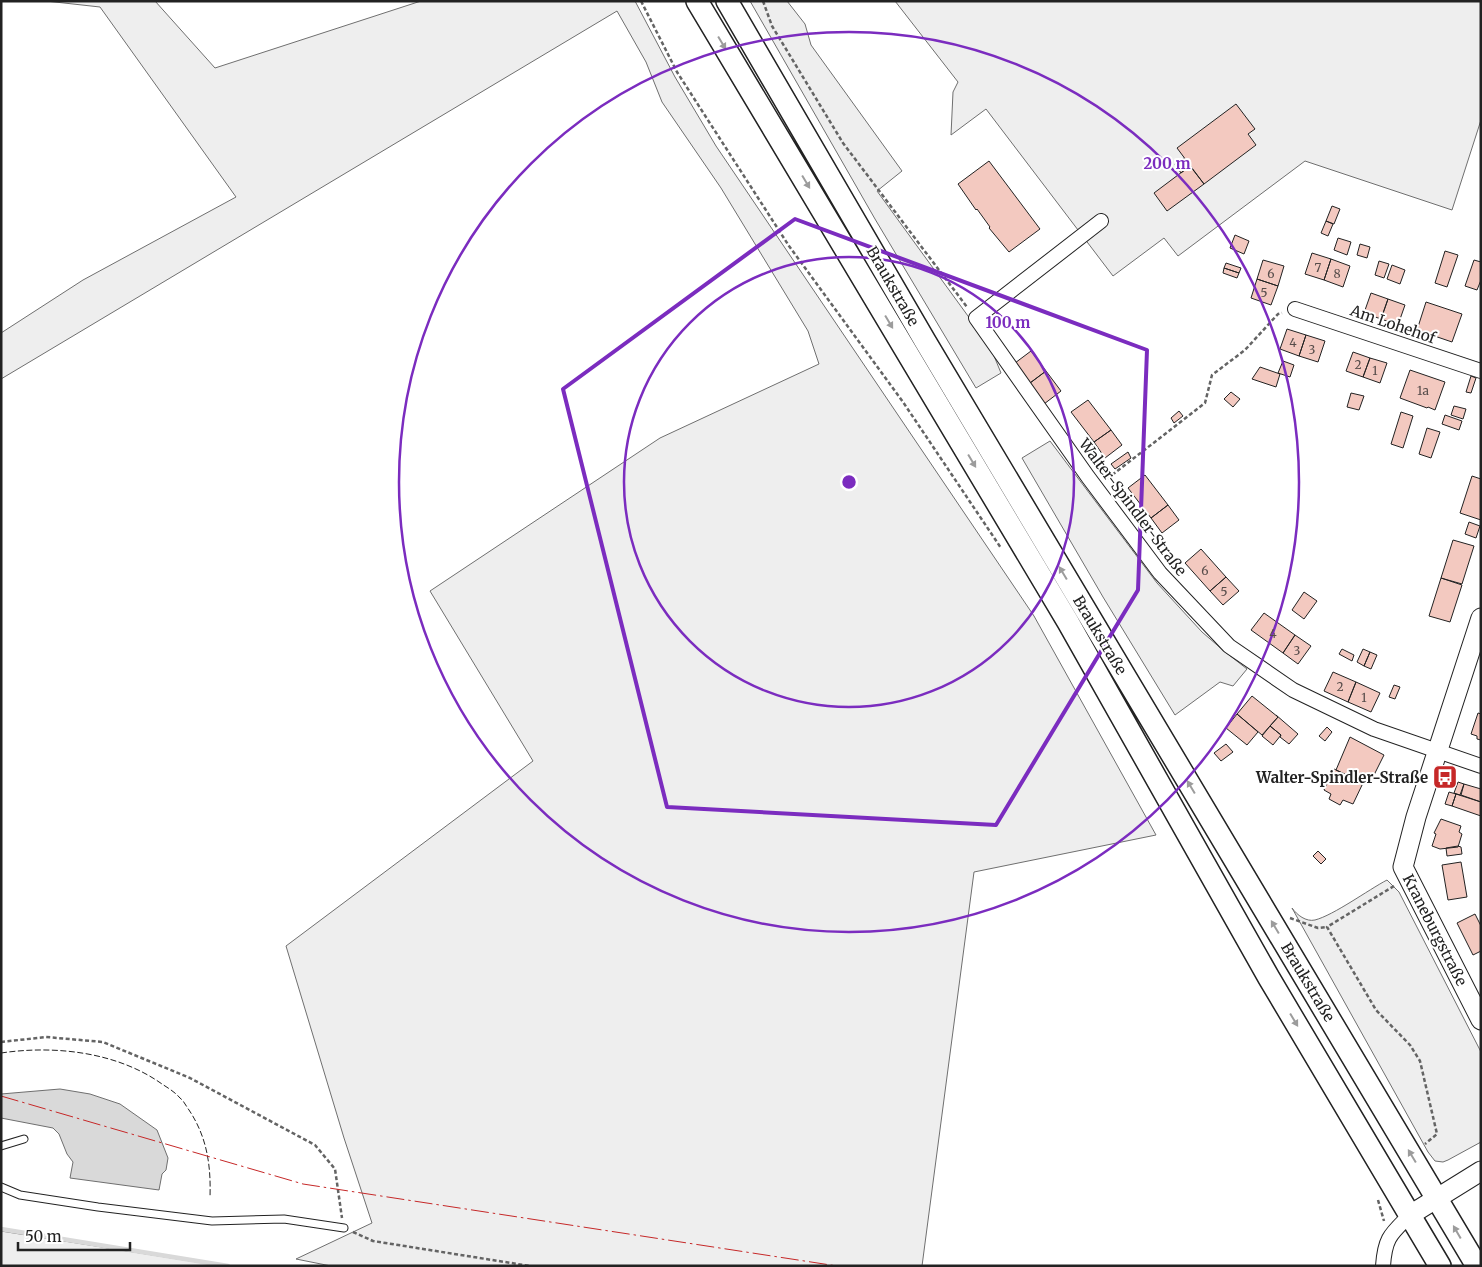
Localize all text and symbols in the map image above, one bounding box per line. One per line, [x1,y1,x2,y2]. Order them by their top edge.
one-way arrow [717,37,726,50]
text: 200 m [1143,154,1191,173]
one-way arrow [801,176,810,189]
street label: Braukstraße [863,243,924,329]
house number: 7 [1315,260,1322,275]
house number: 6 [1267,266,1275,281]
house number: 8 [1333,266,1341,281]
house number: 5 [1260,285,1268,300]
street label: Am Lohehof [1347,300,1439,348]
text: 100 m [986,313,1030,332]
one-way arrow [885,315,894,328]
house number: 4 [1289,335,1297,350]
house number: 3 [1309,342,1316,357]
house number: 2 [1354,357,1362,372]
house number: 1 [1372,363,1378,378]
house number: 1a [1417,383,1429,398]
street label: Walter-Spindler-Straße [1075,434,1191,580]
one-way arrow [968,455,977,468]
centre of rings [840,473,858,491]
house number: 6 [1201,563,1209,578]
one-way arrow [1058,566,1067,579]
house number: 5 [1220,584,1228,599]
street label: Braukstraße [1069,592,1131,678]
house number: 4 [1269,626,1277,641]
house number: 3 [1294,643,1301,658]
house number: 2 [1336,679,1344,694]
house number: 1 [1361,690,1367,705]
bus stop icon: Walter-Spindler-Straße [1432,764,1458,790]
place label: Walter-Spindler-Straße [1255,768,1428,787]
one-way arrow [1187,781,1196,794]
street label: Kraneburgstraße [1399,871,1471,989]
one-way arrow [1270,920,1279,933]
street label: Braukstraße [1277,939,1339,1025]
one-way arrow [1289,1013,1298,1026]
one-way arrow [1407,1150,1416,1163]
scale bar [18,1220,130,1252]
one-way arrow [1452,1225,1461,1239]
text: 50 m [25,1227,62,1246]

